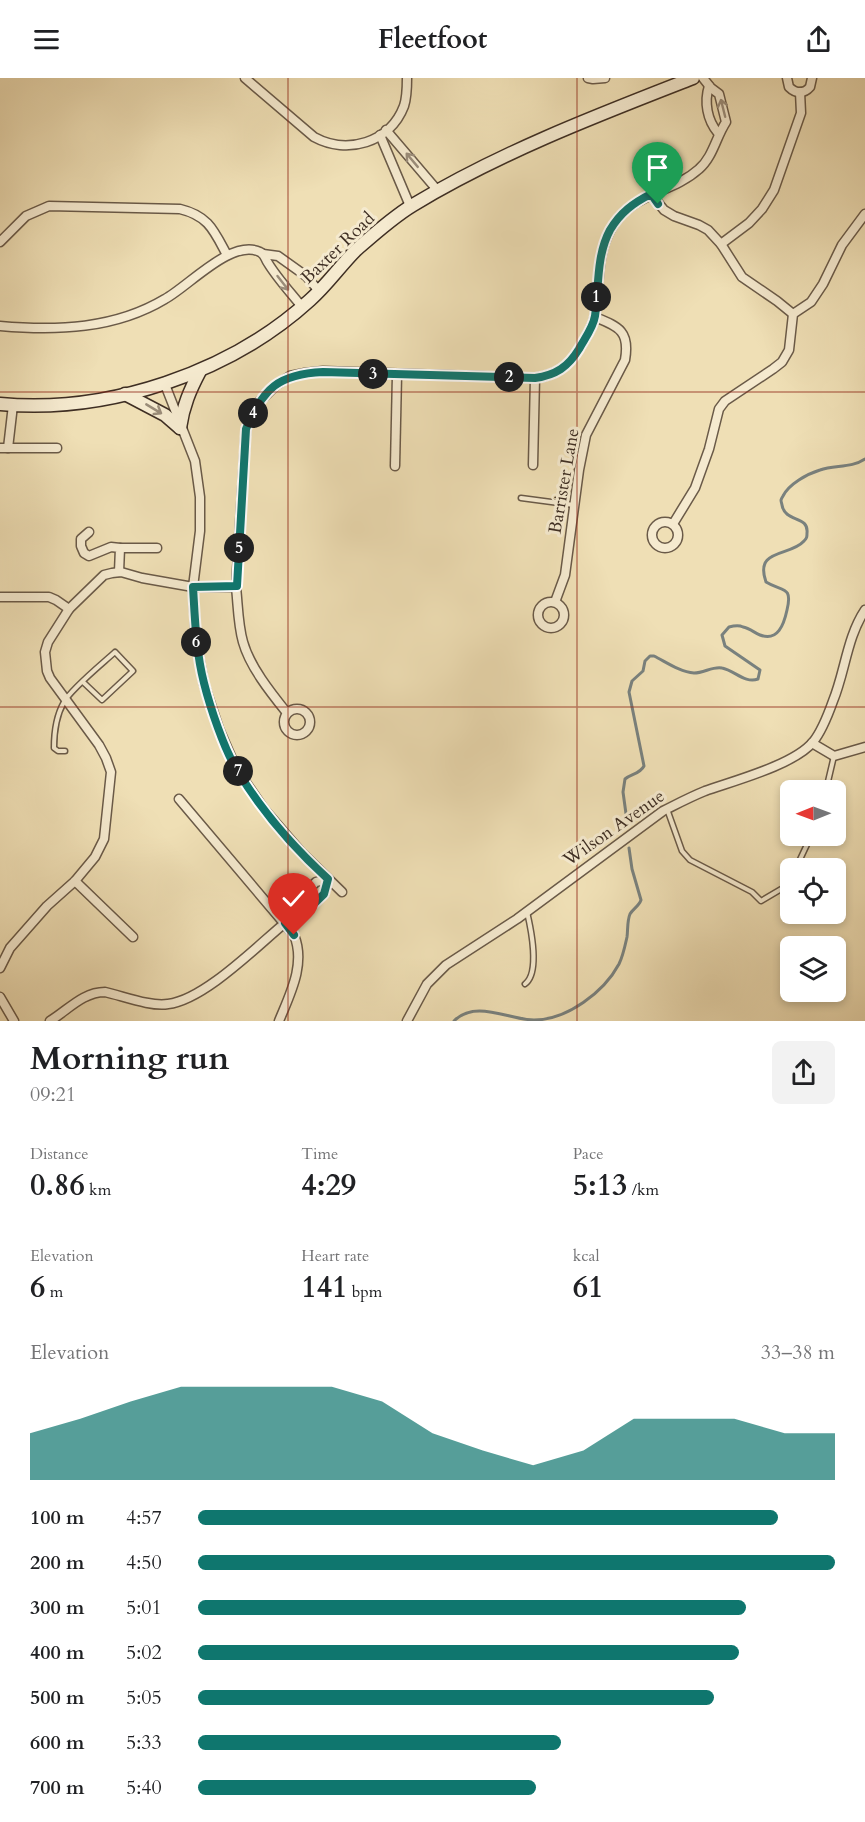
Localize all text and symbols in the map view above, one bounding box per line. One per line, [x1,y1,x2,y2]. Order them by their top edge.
text: Fleetfoot [378,21,487,58]
icon: menu [30,23,63,56]
icon: share [802,23,835,56]
one-way arrow [716,99,728,118]
pin [632,142,683,204]
icon: arrive [641,151,674,184]
one-way arrow [405,153,419,168]
street label: Baxter Road [296,206,381,290]
one-way arrow [277,274,289,290]
pin: 1 [581,282,611,312]
text: 1 [592,286,600,308]
pin: 3 [358,359,388,389]
pin: 2 [494,362,524,392]
text: 3 [369,363,377,385]
text: 2 [505,366,513,388]
pin: 4 [238,398,268,428]
text: 4 [249,402,257,424]
one-way arrow [145,403,162,415]
street label: Barrister Lane [542,426,586,536]
pin: 5 [224,533,254,563]
text: 5 [235,537,243,559]
pin: 6 [181,627,211,657]
text: 6 [192,631,200,653]
pin: 7 [223,756,253,786]
text: 7 [234,760,242,782]
north arrow [780,780,846,846]
map controls [780,780,846,1002]
street label: Wilson Avenue [557,784,670,873]
button: locate [780,858,846,924]
pin [268,873,319,935]
icon: check [277,882,310,915]
button: layers [780,936,846,1002]
text: Morning run [30,1036,230,1081]
button: share [772,1041,835,1104]
text: 09:21 [30,1081,76,1108]
text: Distance [30,1143,88,1165]
text: Time [301,1143,338,1165]
text: Pace [573,1143,604,1165]
text: 0.86 [30,1165,85,1206]
text: 4:29 [301,1165,356,1206]
text: 5:13 [573,1165,627,1206]
text: km [85,1179,111,1201]
text: /km [627,1179,659,1201]
text: Elevation [30,1245,94,1267]
text: Heart rate [301,1245,369,1267]
text: kcal [573,1245,600,1267]
text: 6 [30,1267,45,1308]
text: 141 [301,1267,347,1308]
text: 61 [573,1267,603,1308]
text: m [45,1281,63,1303]
text: bpm [347,1281,382,1303]
text: Elevation [30,1339,109,1366]
text: 33–38 m [761,1339,835,1366]
text: 100 m [30,1504,85,1531]
text: 4:57 [126,1504,162,1531]
text: 200 m [30,1549,85,1576]
text: 4:50 [126,1549,162,1576]
text: 300 m [30,1594,85,1621]
text: 5:01 [126,1594,162,1621]
text: 400 m [30,1639,85,1666]
text: 5:02 [126,1639,162,1666]
text: 500 m [30,1684,85,1711]
text: 5:05 [126,1684,162,1711]
text: 600 m [30,1729,85,1756]
text: 5:33 [126,1729,162,1756]
text: 700 m [30,1774,85,1801]
text: 5:40 [126,1774,162,1801]

